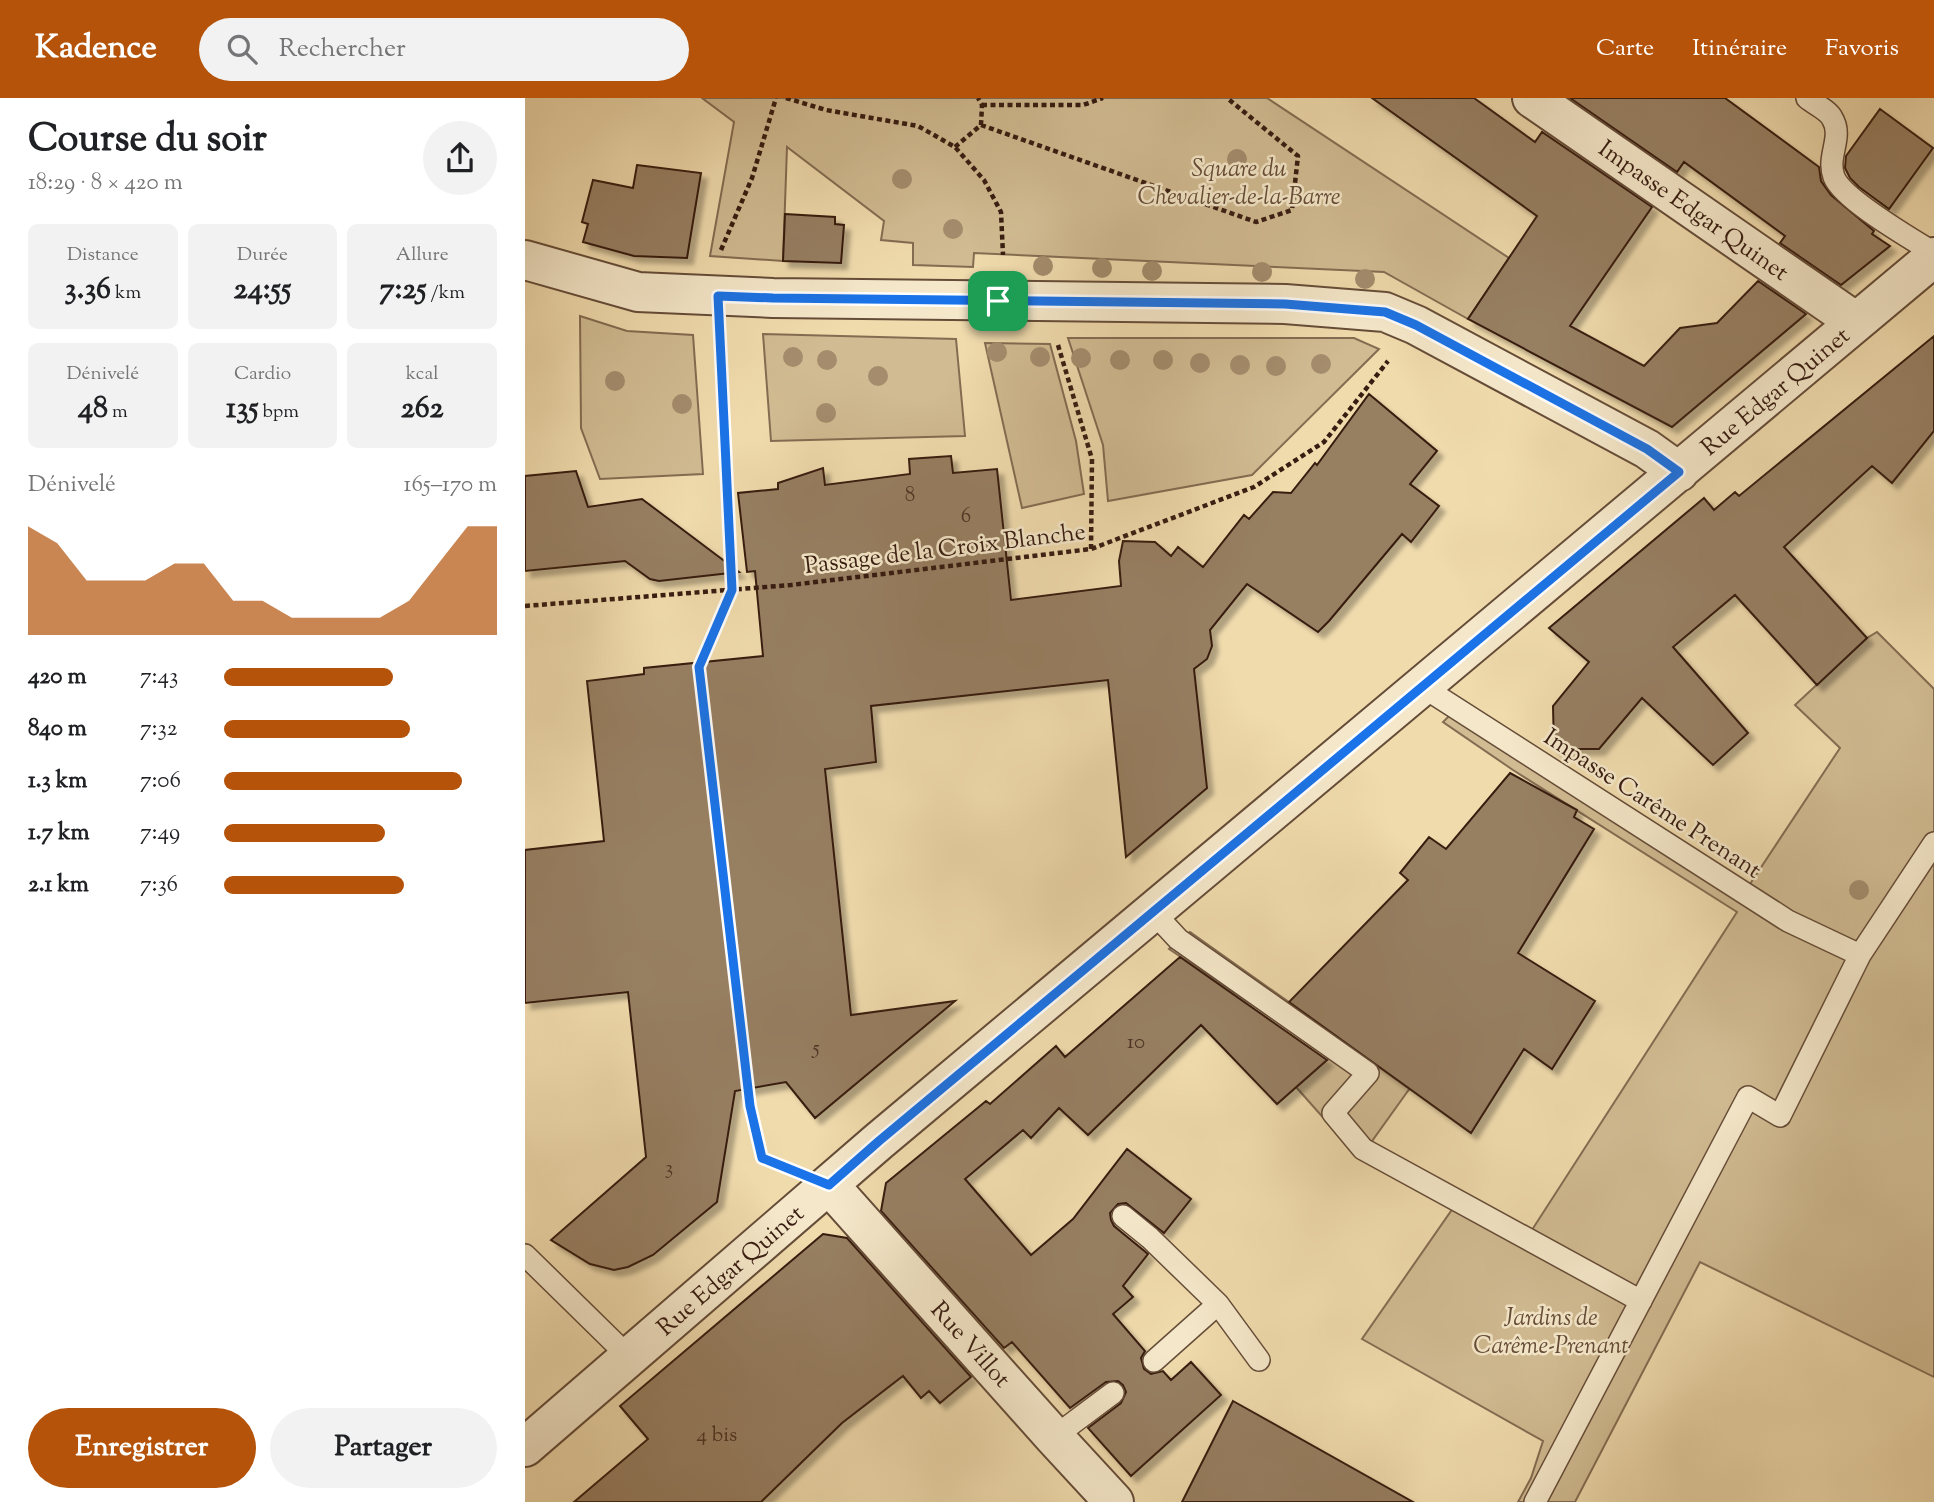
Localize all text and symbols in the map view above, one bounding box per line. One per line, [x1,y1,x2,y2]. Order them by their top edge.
search box [199,18,689,81]
text: Kadence [35,25,157,73]
icon: search [223,30,261,68]
text: Rechercher [279,31,406,68]
text: Carte [1596,32,1654,66]
text: Itinéraire [1692,32,1787,66]
text: Favoris [1825,32,1899,66]
text: Course du soir [28,114,267,168]
button: share [423,121,497,195]
street label: Impasse Edgar Quinet [1591,133,1795,290]
park label: Square du Chevalier-de-la-Barre [1138,153,1340,215]
text: 18:29 · 8 × 420 m [28,167,183,200]
text: Distance [67,242,139,269]
text: Durée [237,242,288,269]
text: Allure [396,242,449,269]
text: 3.36 [65,269,111,312]
text: 24:55 [234,269,291,312]
text: 7:25 [379,269,427,312]
pin [968,271,1028,331]
text: km [111,280,141,307]
text: /km [427,280,465,307]
icon: arrive [979,282,1017,320]
street label: Rue Edgar Quinet [1694,320,1858,465]
text: Dénivelé [67,361,139,388]
text: Cardio [234,361,291,388]
text: kcal [406,361,438,388]
text: 48 [78,388,108,431]
text: 135 [226,388,259,431]
text: 262 [401,388,444,431]
text: m [108,399,128,426]
text: bpm [259,399,299,426]
text: Dénivelé [28,469,116,502]
text: 165–170 m [404,469,497,502]
house number: 8 [905,481,915,511]
house number: 6 [961,502,971,532]
street label: Passage de la Croix Blanche [803,516,1088,584]
text: 420 m [28,661,86,694]
text: 7:43 [140,661,178,694]
text: 840 m [28,713,87,746]
text: 7:32 [140,713,178,746]
street label: Impasse Carême Prenant [1536,721,1768,888]
text: 1.3 km [28,765,87,798]
text: 7:06 [140,765,181,798]
text: 1.7 km [28,817,90,850]
text: 7:49 [140,817,180,850]
text: 2.1 km [28,869,89,902]
text: 7:36 [140,869,178,902]
house number: 10 [1127,1028,1145,1058]
house number: 5 [811,1034,820,1064]
house number: 3 [665,1154,673,1184]
street label: Rue Edgar Quinet [650,1198,812,1345]
street label: Rue Villot [921,1295,1018,1396]
park label: Jardins de Carême-Prenant [1473,1302,1629,1364]
button: Enregistrer [28,1408,256,1488]
button: Partager [270,1408,497,1488]
house number: 4 bis [697,1421,737,1451]

